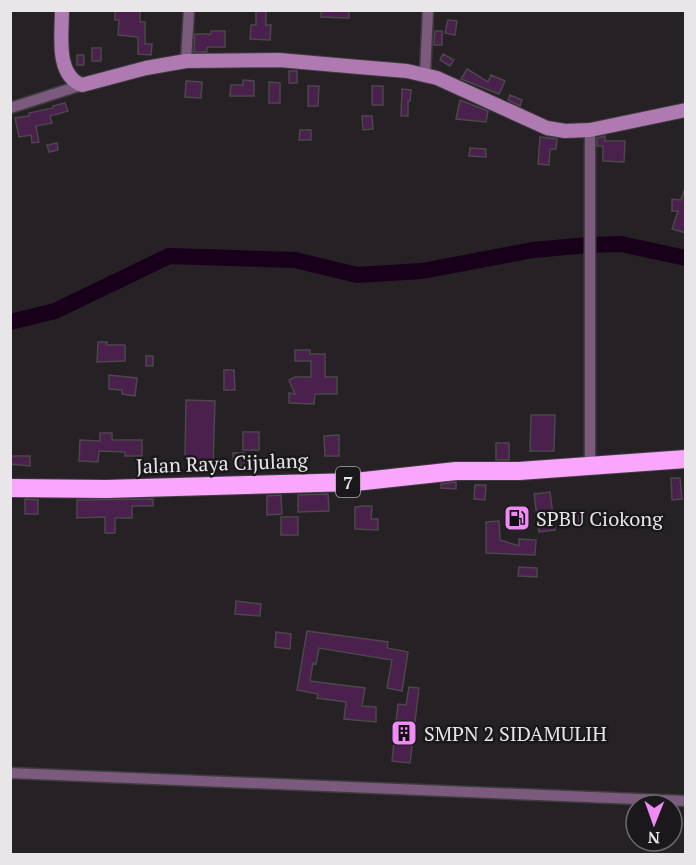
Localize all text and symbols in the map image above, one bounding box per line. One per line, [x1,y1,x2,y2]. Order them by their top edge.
street label: Jalan Raya Cijulang [135,446,309,479]
road number: 7 [336,467,360,497]
fuel station icon: SPBU Ciokong [502,503,532,533]
place label: SPBU Ciokong [536,505,663,532]
building icon: SMPN 2 SIDAMULIH [389,718,419,748]
place label: SMPN 2 SIDAMULIH [424,720,607,747]
north arrow [624,793,684,853]
text: N [647,827,660,849]

